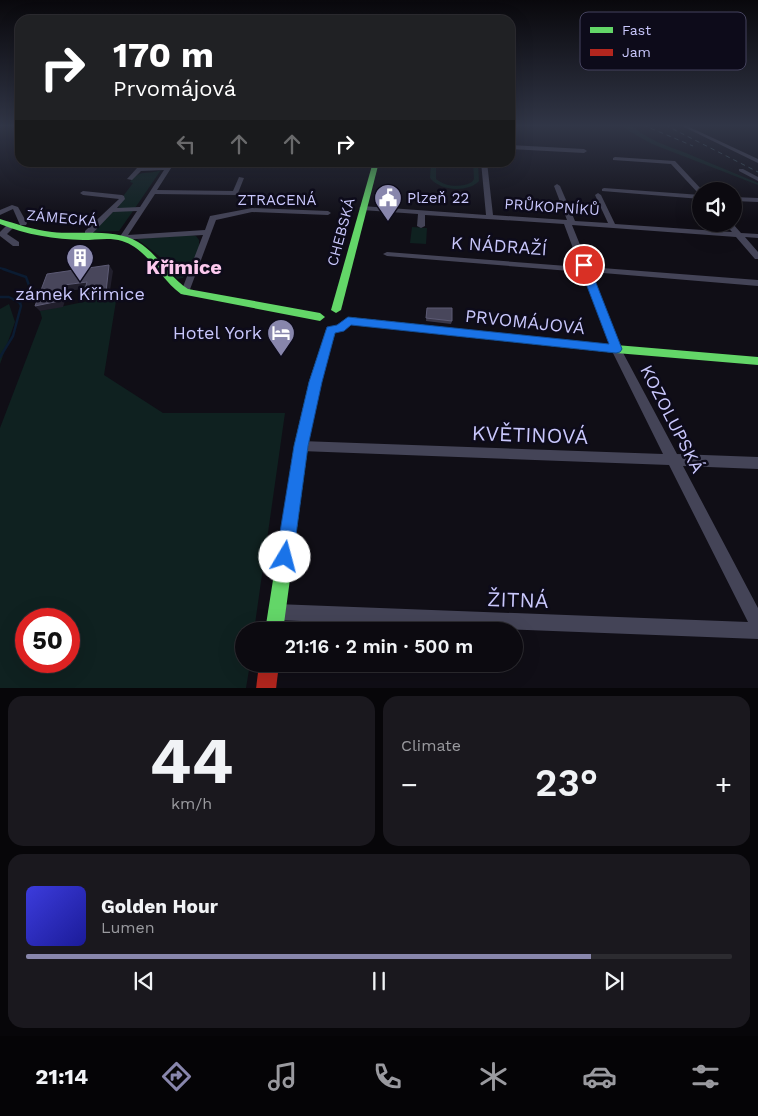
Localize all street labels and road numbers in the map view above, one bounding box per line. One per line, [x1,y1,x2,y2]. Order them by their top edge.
street label: ZTRACENÁ [238,191,317,209]
street label: PRŮKOPNÍKŮ [504,194,600,219]
street label: CHEBSKÁ [323,196,359,268]
street label: ZÁMECKÁ [26,206,99,230]
street label: K NÁDRAŽÍ [450,232,548,259]
street label: PRVOMÁJOVÁ [464,305,586,338]
street label: KOZOLUPSKÁ [636,361,709,476]
street label: KVĚTINOVÁ [471,420,589,449]
street label: ŽITNÁ [487,586,549,613]

